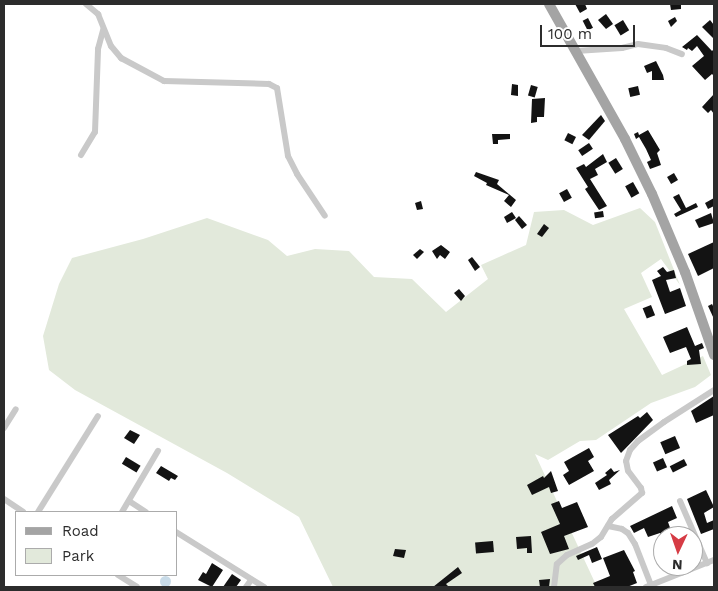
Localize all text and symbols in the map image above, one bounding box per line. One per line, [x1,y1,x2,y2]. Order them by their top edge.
scale bar [543,15,638,47]
text: 100 m [548,25,592,43]
legend [15,511,178,576]
text: Road [62,522,99,540]
north arrow [653,526,703,576]
text: Park [62,547,94,565]
text: N [672,557,683,573]

